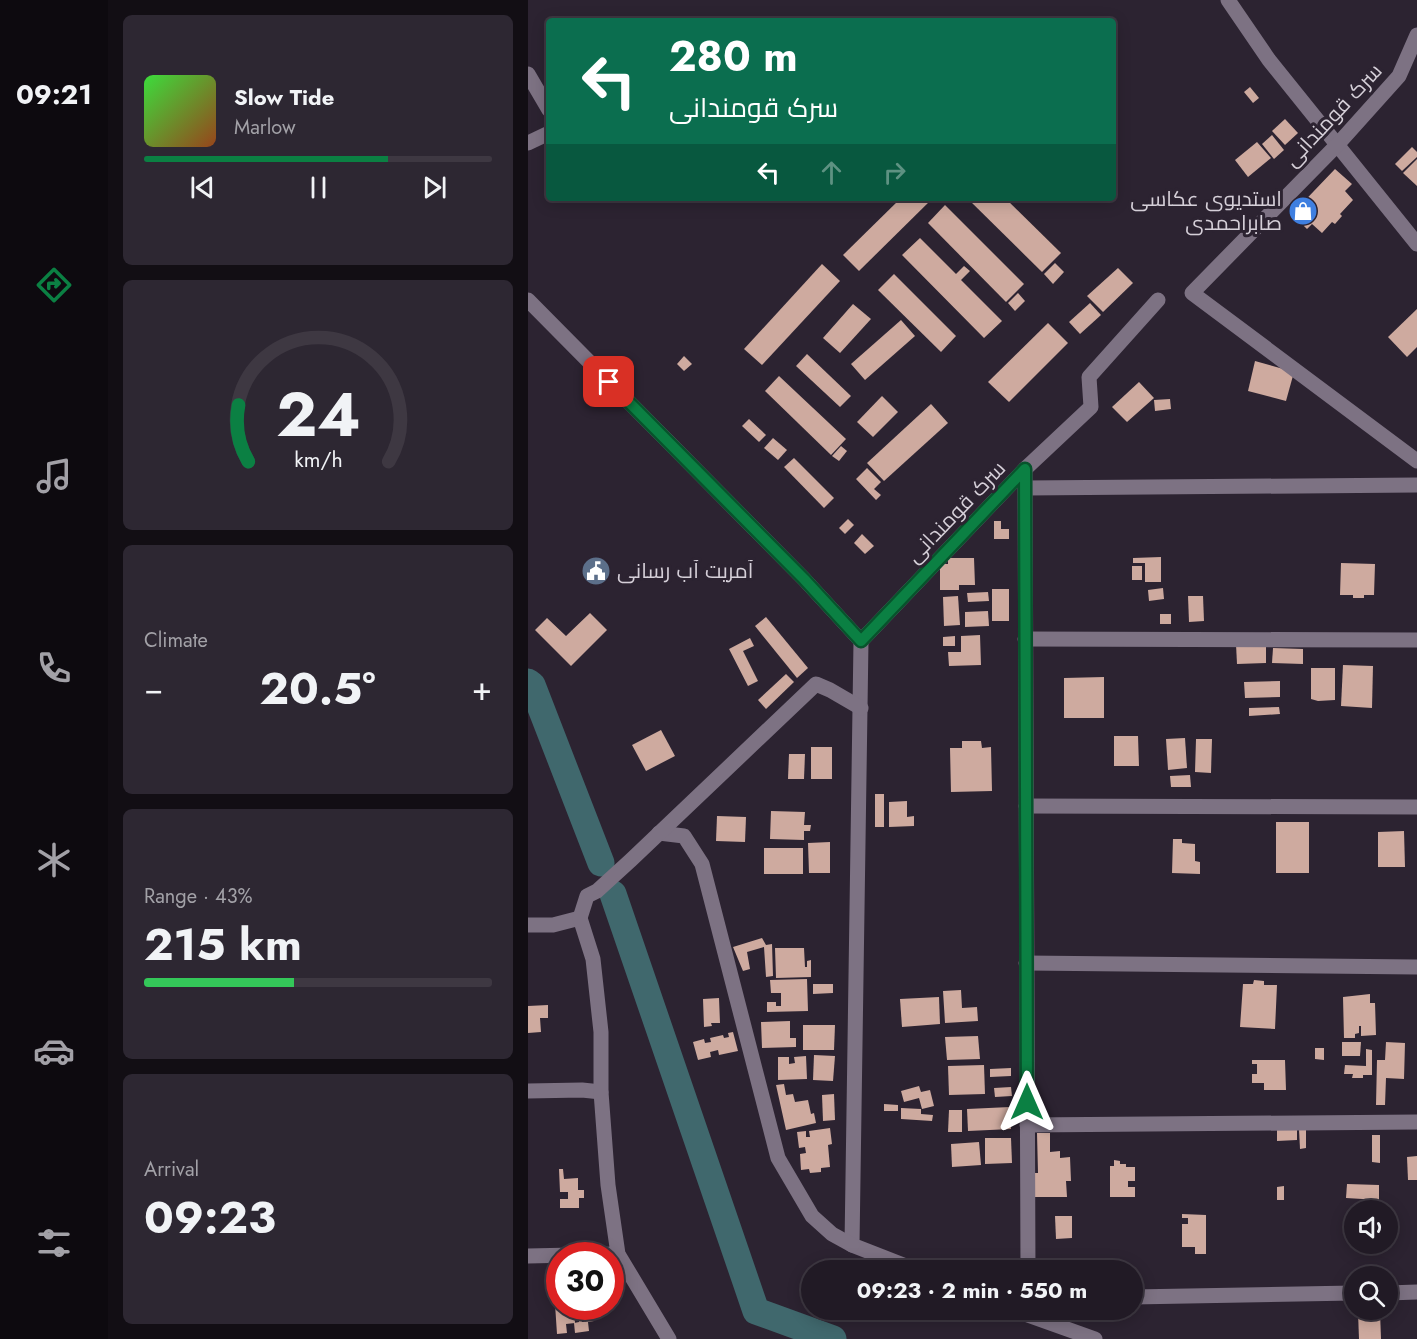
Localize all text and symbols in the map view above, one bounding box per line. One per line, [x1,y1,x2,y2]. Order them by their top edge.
text: 280 m [669,26,798,87]
icon: left [570,42,648,120]
street label: سرک قومندانی [1277,57,1389,173]
text: 09:21 [16,75,92,114]
text: Slow Tide [234,81,334,113]
text: سرک قومندانی [669,88,838,127]
text: Marlow [234,113,296,142]
icon: left [752,156,785,189]
icon: ahead [815,156,848,189]
icon: right [878,156,911,189]
icon: previous [186,171,219,204]
icon: pause [302,171,335,204]
icon: next [418,171,451,204]
place label: استدیوی عکاسی صابراحمدی [1130,184,1282,238]
shop icon: استدیوی عکاسی صابراحمدی [1287,195,1319,227]
icon: directions [33,264,75,306]
pin [583,356,634,407]
icon: arrive [592,365,625,398]
text: 24 [276,369,360,459]
text: km/h [294,444,342,475]
street label: سرک قومندانی [899,454,1013,570]
icon: music [33,455,75,497]
public building icon: آمریت آب رسانی [580,555,612,587]
place label: آمریت آب رسانی [617,556,754,586]
text: Climate [144,626,208,655]
icon: phone [33,647,75,689]
text: 20.5° [259,656,376,721]
text: − [144,665,163,712]
text: + [472,665,492,712]
icon: climate [33,839,75,881]
text: Range · 43% [144,882,253,911]
text: 215 km [144,912,302,977]
icon: car [33,1030,75,1072]
position arrow [995,1070,1059,1134]
text: Arrival [144,1155,199,1184]
text: 09:23 [144,1185,276,1250]
map controls [1344,1200,1398,1320]
button: sound [1344,1200,1398,1254]
icon: filters [33,1222,75,1264]
speed limit sign: 30 [546,1242,624,1320]
button: search [1344,1266,1398,1320]
text: 09:23 · 2 min · 550 m [857,1274,1087,1306]

